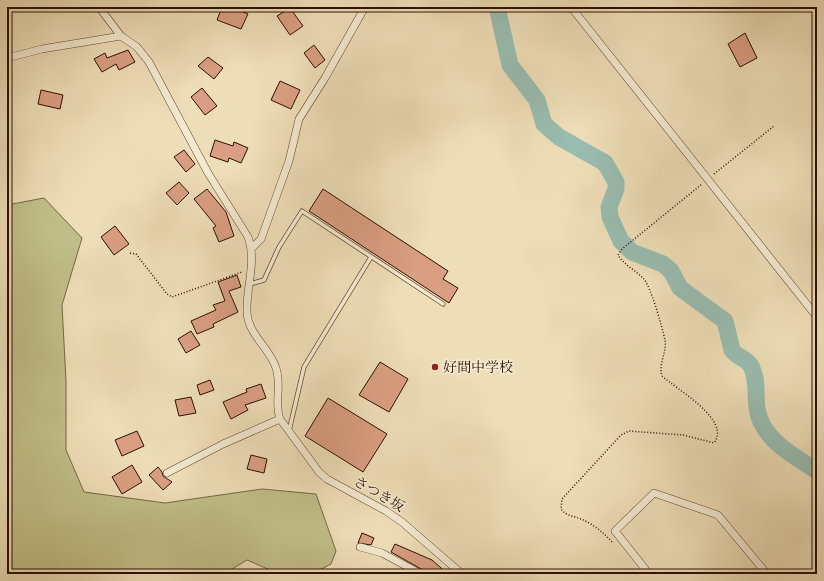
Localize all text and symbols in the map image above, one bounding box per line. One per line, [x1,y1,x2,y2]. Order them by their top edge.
place label: 好間中学校 [443,358,513,377]
marker: 好間中学校 [430,362,440,372]
street label: さつき坂 [350,472,408,516]

